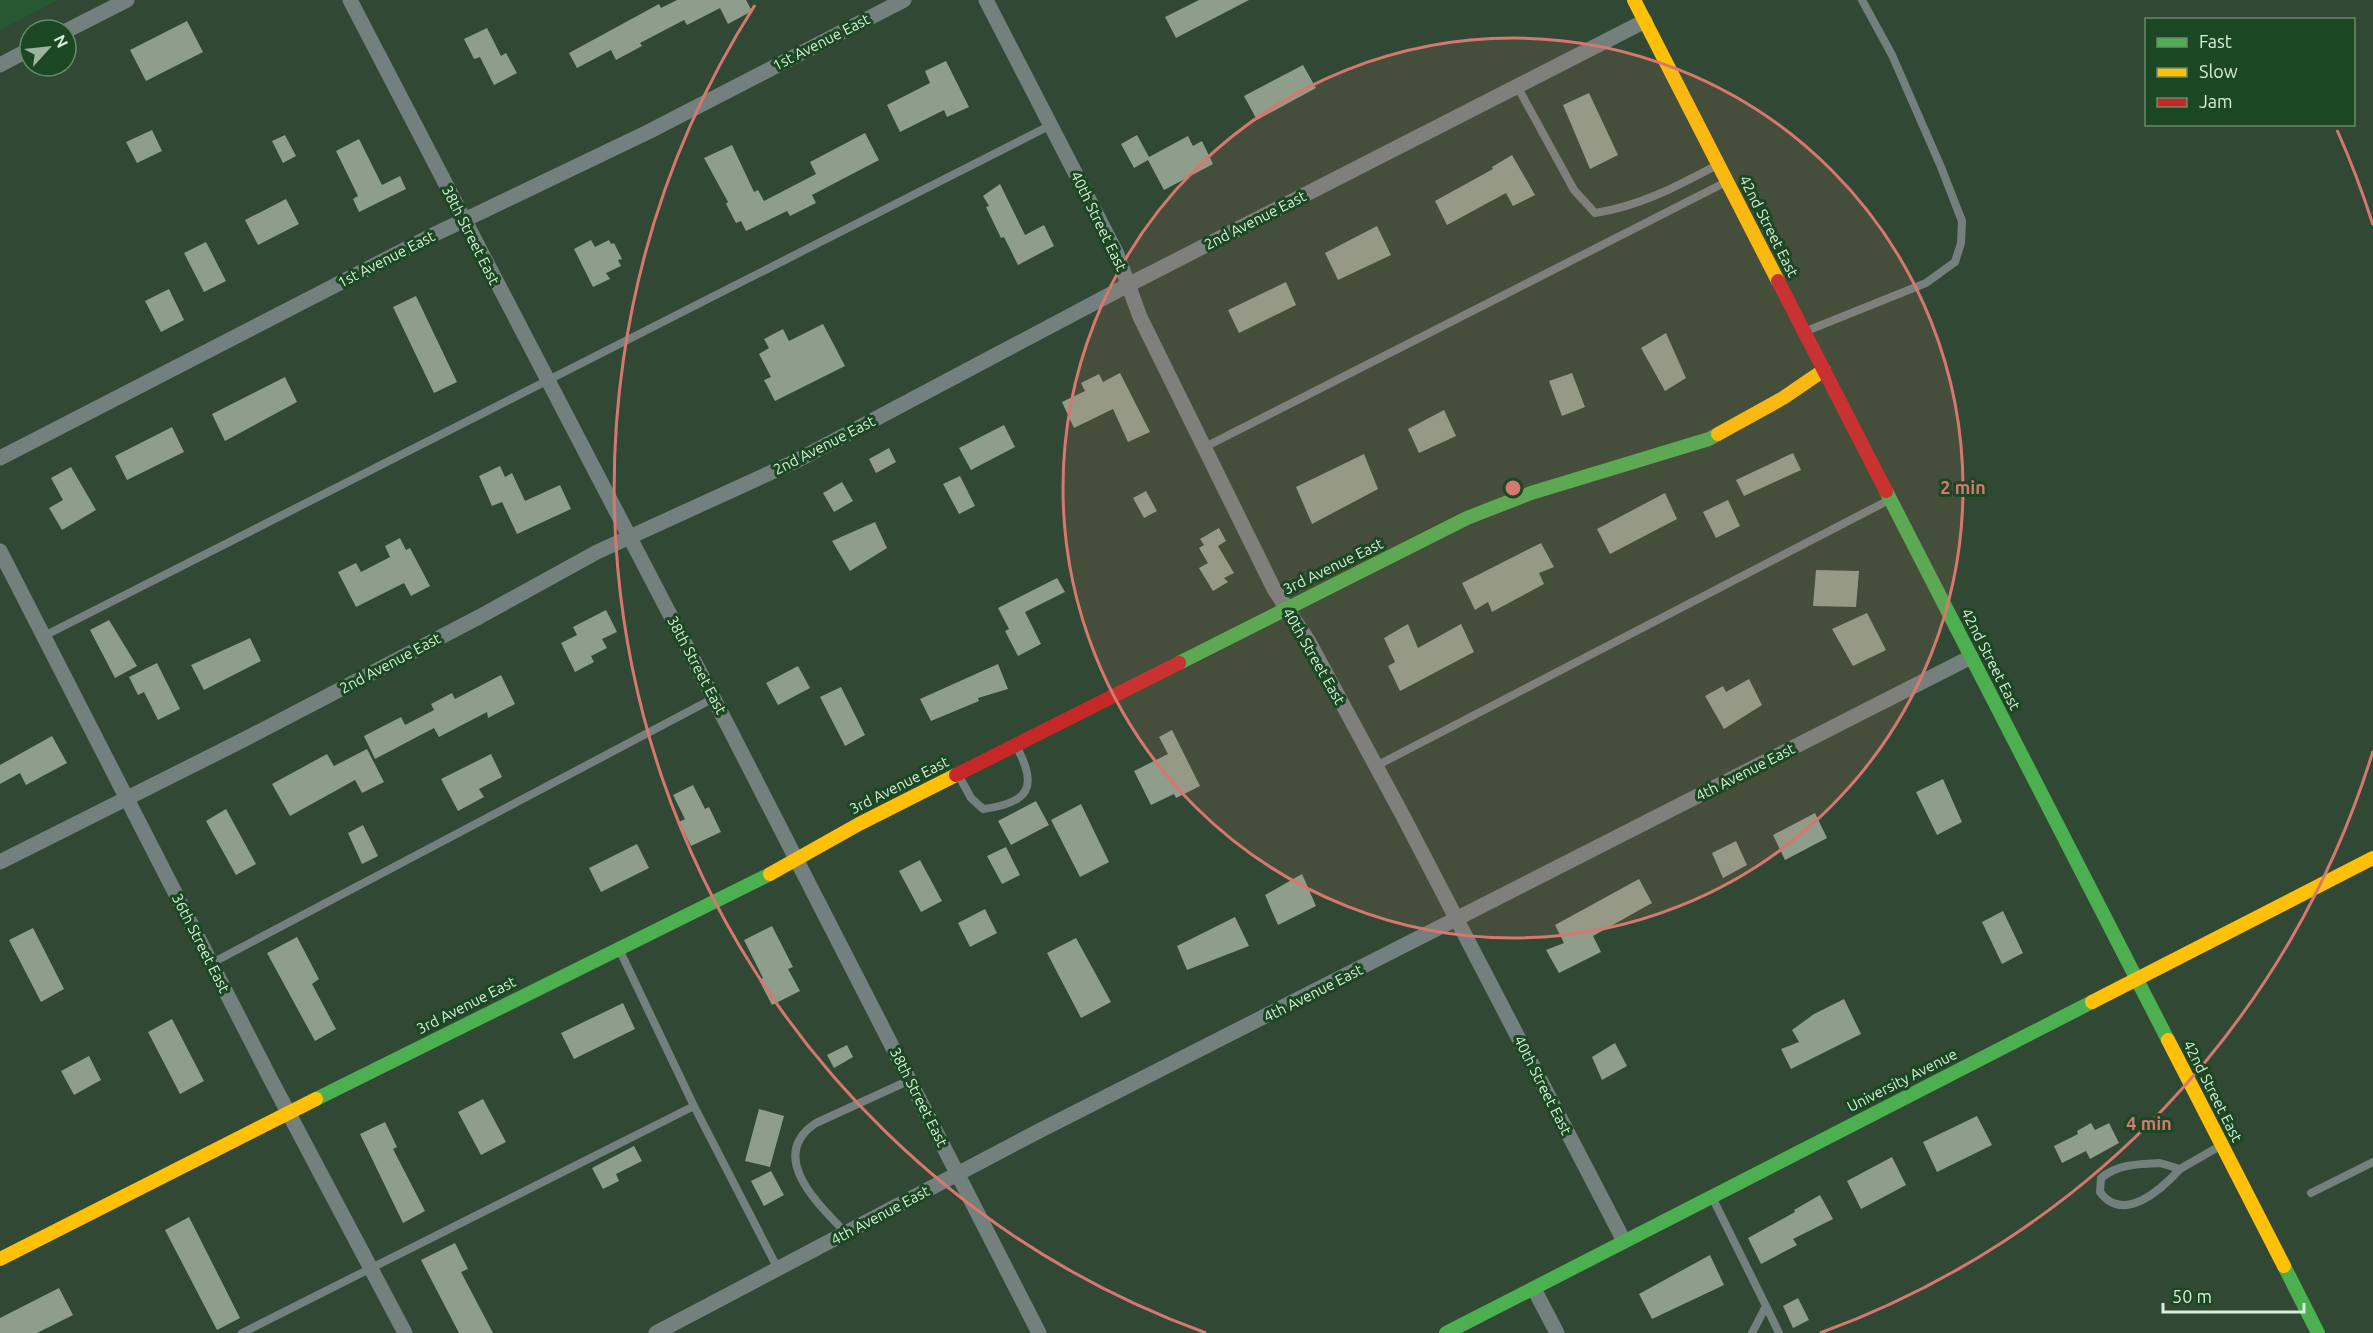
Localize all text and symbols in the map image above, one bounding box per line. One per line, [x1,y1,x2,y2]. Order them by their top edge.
street label: 1st Avenue East [770,10,873,74]
north arrow [18,18,78,78]
legend [2145,18,2355,126]
text: Fast [2199,31,2232,51]
text: N [51,32,72,51]
text: Slow [2199,61,2238,81]
text: Jam [2199,91,2233,111]
street label: 40th Street East [1068,168,1130,274]
street label: 42nd Street East [1736,172,1802,280]
street label: 38th Street East [439,183,503,287]
street label: 2nd Avenue East [1201,187,1309,253]
street label: 1st Avenue East [335,227,438,291]
street label: 2nd Avenue East [770,412,878,478]
text: 2 min [1940,477,1986,497]
centre of rings [1503,478,1523,498]
street label: 3rd Avenue East [1280,534,1386,597]
street label: 40th Street East [1279,605,1349,707]
street label: 42nd Street East [1958,605,2024,713]
street label: 38th Street East [664,613,730,717]
street label: 2nd Avenue East [337,629,443,697]
street label: 4th Avenue East [1693,740,1797,804]
street label: 3rd Avenue East [847,753,951,817]
street label: 36th Street East [169,891,233,995]
street label: 4th Avenue East [1261,961,1365,1025]
street label: 3rd Avenue East [414,973,518,1037]
street label: 40th Street East [1511,1033,1575,1137]
street label: 42nd Street East [2180,1037,2246,1145]
street label: 38th Street East [887,1045,951,1149]
street label: University Avenue [1844,1045,1960,1115]
text: 4 min [2126,1113,2172,1133]
street label: 4th Avenue East [828,1182,932,1248]
scale bar [2163,1276,2304,1314]
text: 50 m [2172,1286,2212,1306]

